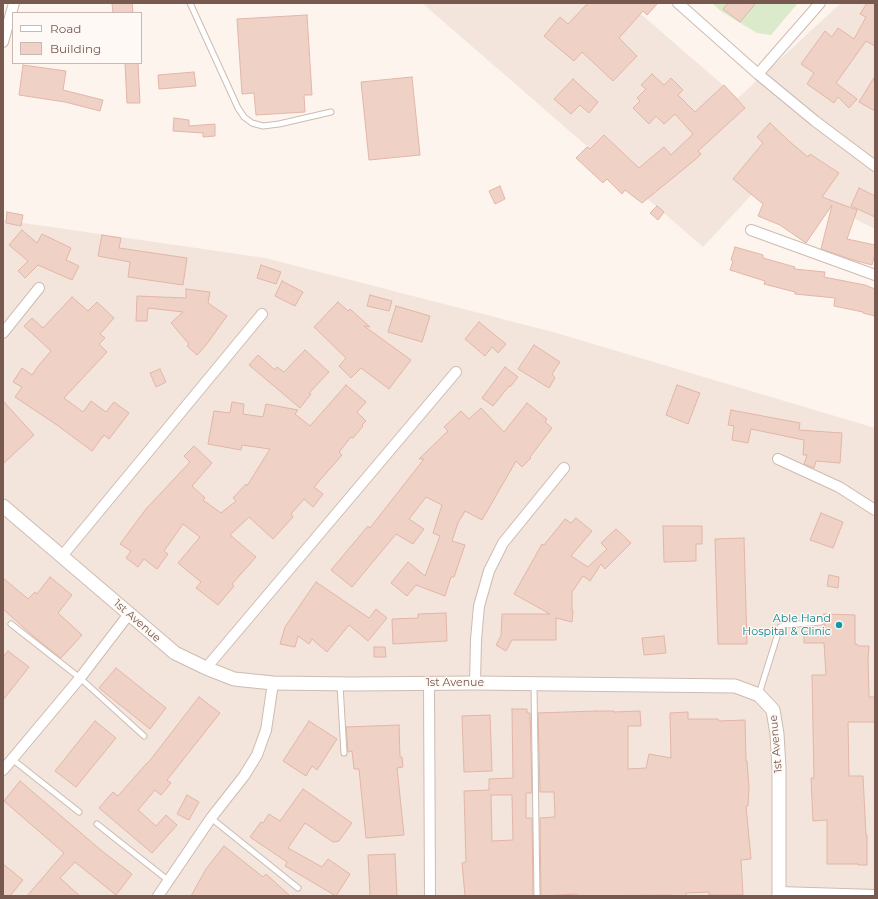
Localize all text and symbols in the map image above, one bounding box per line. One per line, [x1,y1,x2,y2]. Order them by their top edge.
legend [12,12,142,64]
text: Road [50,21,81,36]
text: Building [50,41,101,56]
street label: 1st Avenue [111,597,163,645]
place label: Able Hand Hospital & Clinic [742,612,831,638]
marker: Able Hand Hospital & Clinic [834,620,844,630]
street label: 1st Avenue [426,676,484,690]
street label: 1st Avenue [767,714,785,774]

